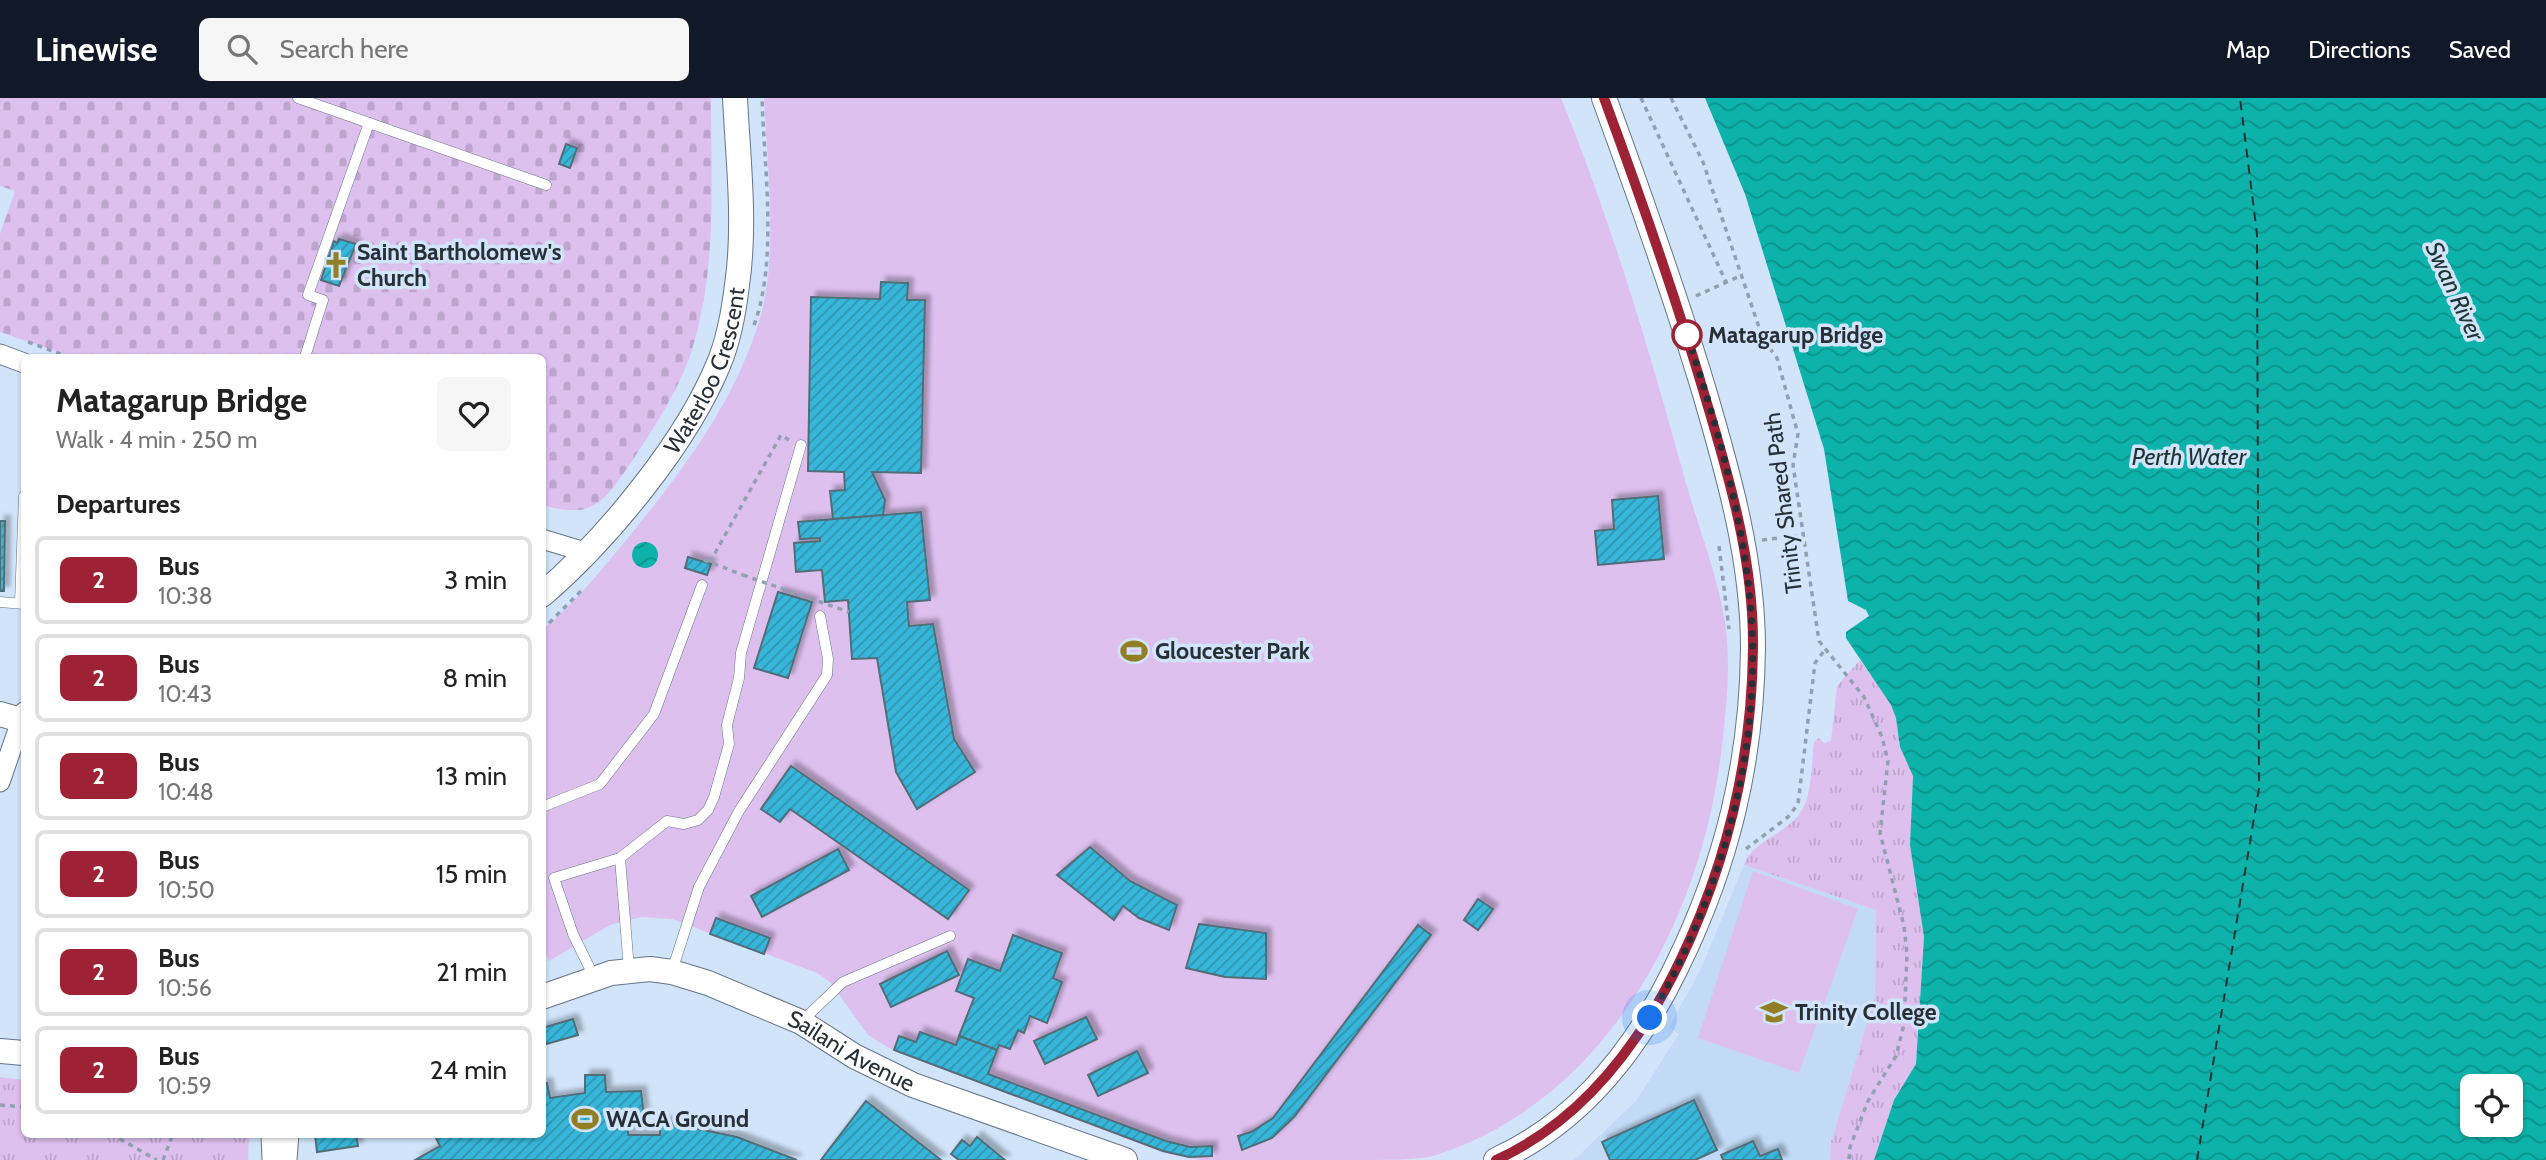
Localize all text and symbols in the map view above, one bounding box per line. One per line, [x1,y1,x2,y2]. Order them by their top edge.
search box [199,18,689,81]
text: Linewise [35,29,157,69]
icon: search [223,30,261,68]
text: Search here [279,33,409,65]
text: Map [2226,35,2270,64]
text: Directions [2308,35,2411,64]
text: Saved [2449,35,2511,64]
water label: Swan River [2419,237,2491,347]
place label: Saint Bartholomew's Church [357,238,562,292]
church icon: Saint Bartholomew's Church [321,250,351,280]
street label: Waterloo Crescent [658,286,751,459]
marker: Matagarup Bridge [1672,320,1702,350]
place label: Matagarup Bridge [1708,321,1883,349]
button: heart [437,377,511,451]
text: Matagarup Bridge [56,380,307,420]
street label: Trinity Shared Path [1758,411,1808,595]
text: Walk · 4 min · 250 m [56,426,258,454]
water label: Perth Water [2132,442,2248,471]
text: Departures [56,488,180,520]
text: Bus [158,550,199,582]
text: 3 min [444,564,507,596]
text: 2 [92,565,105,594]
text: 10:38 [158,582,213,610]
sports icon: Gloucester Park [1119,636,1149,666]
place label: Gloucester Park [1155,637,1311,665]
text: Bus [158,648,199,680]
text: 8 min [443,662,507,694]
text: 2 [92,663,105,692]
text: 10:43 [158,680,212,708]
text: Bus [158,746,199,778]
text: 13 min [436,760,507,792]
text: 2 [92,761,105,790]
text: 10:48 [158,778,214,806]
text: Bus [158,844,199,876]
text: 15 min [436,858,507,890]
text: 2 [92,859,105,888]
text: 10:50 [158,876,215,904]
text: Bus [158,942,199,974]
text: 21 min [436,956,507,988]
text: 2 [92,957,105,986]
text: 10:56 [158,974,212,1002]
school or university icon: Trinity College [1759,997,1789,1027]
place label: Trinity College [1795,998,1937,1026]
your location [1632,1000,1667,1035]
street label: Sailani Avenue [784,1004,920,1098]
text: Bus [158,1040,199,1072]
text: 24 min [430,1054,507,1086]
text: 2 [92,1055,105,1084]
text: 10:59 [158,1072,212,1100]
map controls [2460,1074,2523,1137]
button: locate [2460,1074,2523,1137]
sports icon: WACA Ground [570,1104,600,1134]
place label: WACA Ground [606,1105,749,1133]

